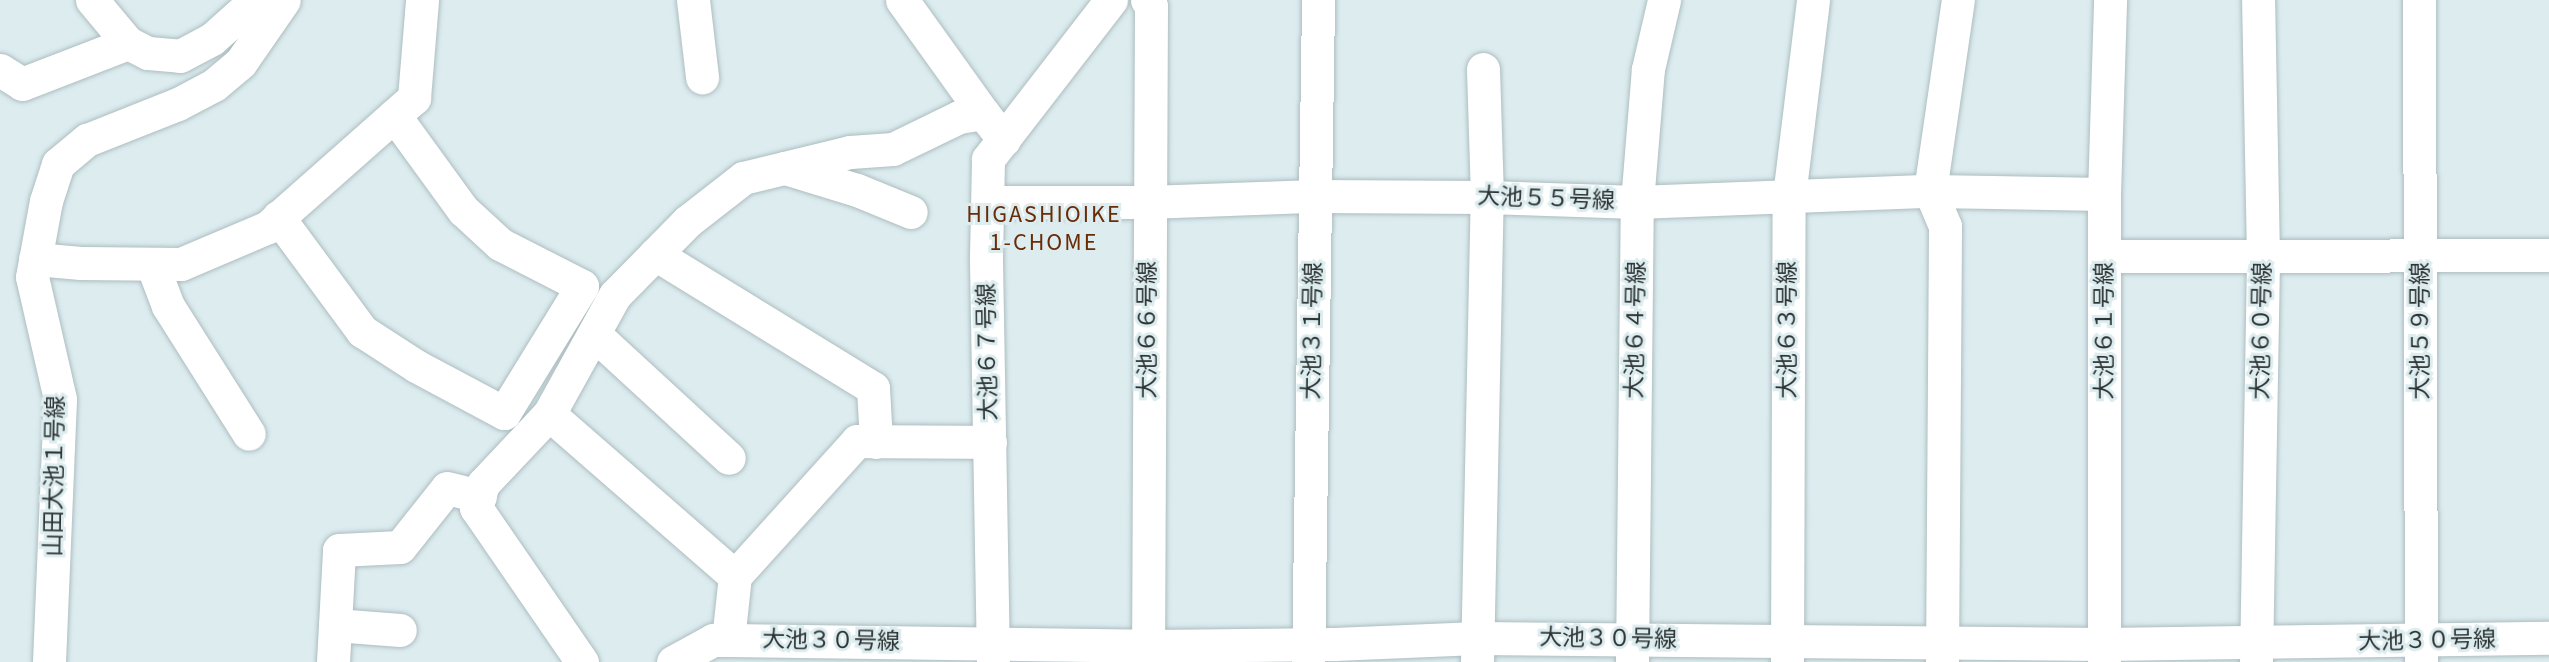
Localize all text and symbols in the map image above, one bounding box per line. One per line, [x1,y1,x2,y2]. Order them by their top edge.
street label: 大池５５号線 [1477,183,1615,215]
district label: HIGASHIOIKE 1-CHOME [968,201,1120,257]
street label: 大池６６号線 [1134,261,1162,399]
street label: 大池６４号線 [1621,261,1651,399]
street label: 大池６３号線 [1774,261,1802,399]
street label: 大池３１号線 [1298,262,1328,400]
street label: 大池６１号線 [2091,262,2119,400]
street label: 大池６０号線 [2247,262,2277,400]
street label: 大池５９号線 [2407,262,2435,400]
street label: 大池６７号線 [973,283,1003,421]
street label: 山田大池１号線 [40,395,70,557]
street label: 大池３０号線 [1539,624,1677,654]
street label: 大池３０号線 [762,626,900,656]
street label: 大池３０号線 [2358,626,2496,656]

